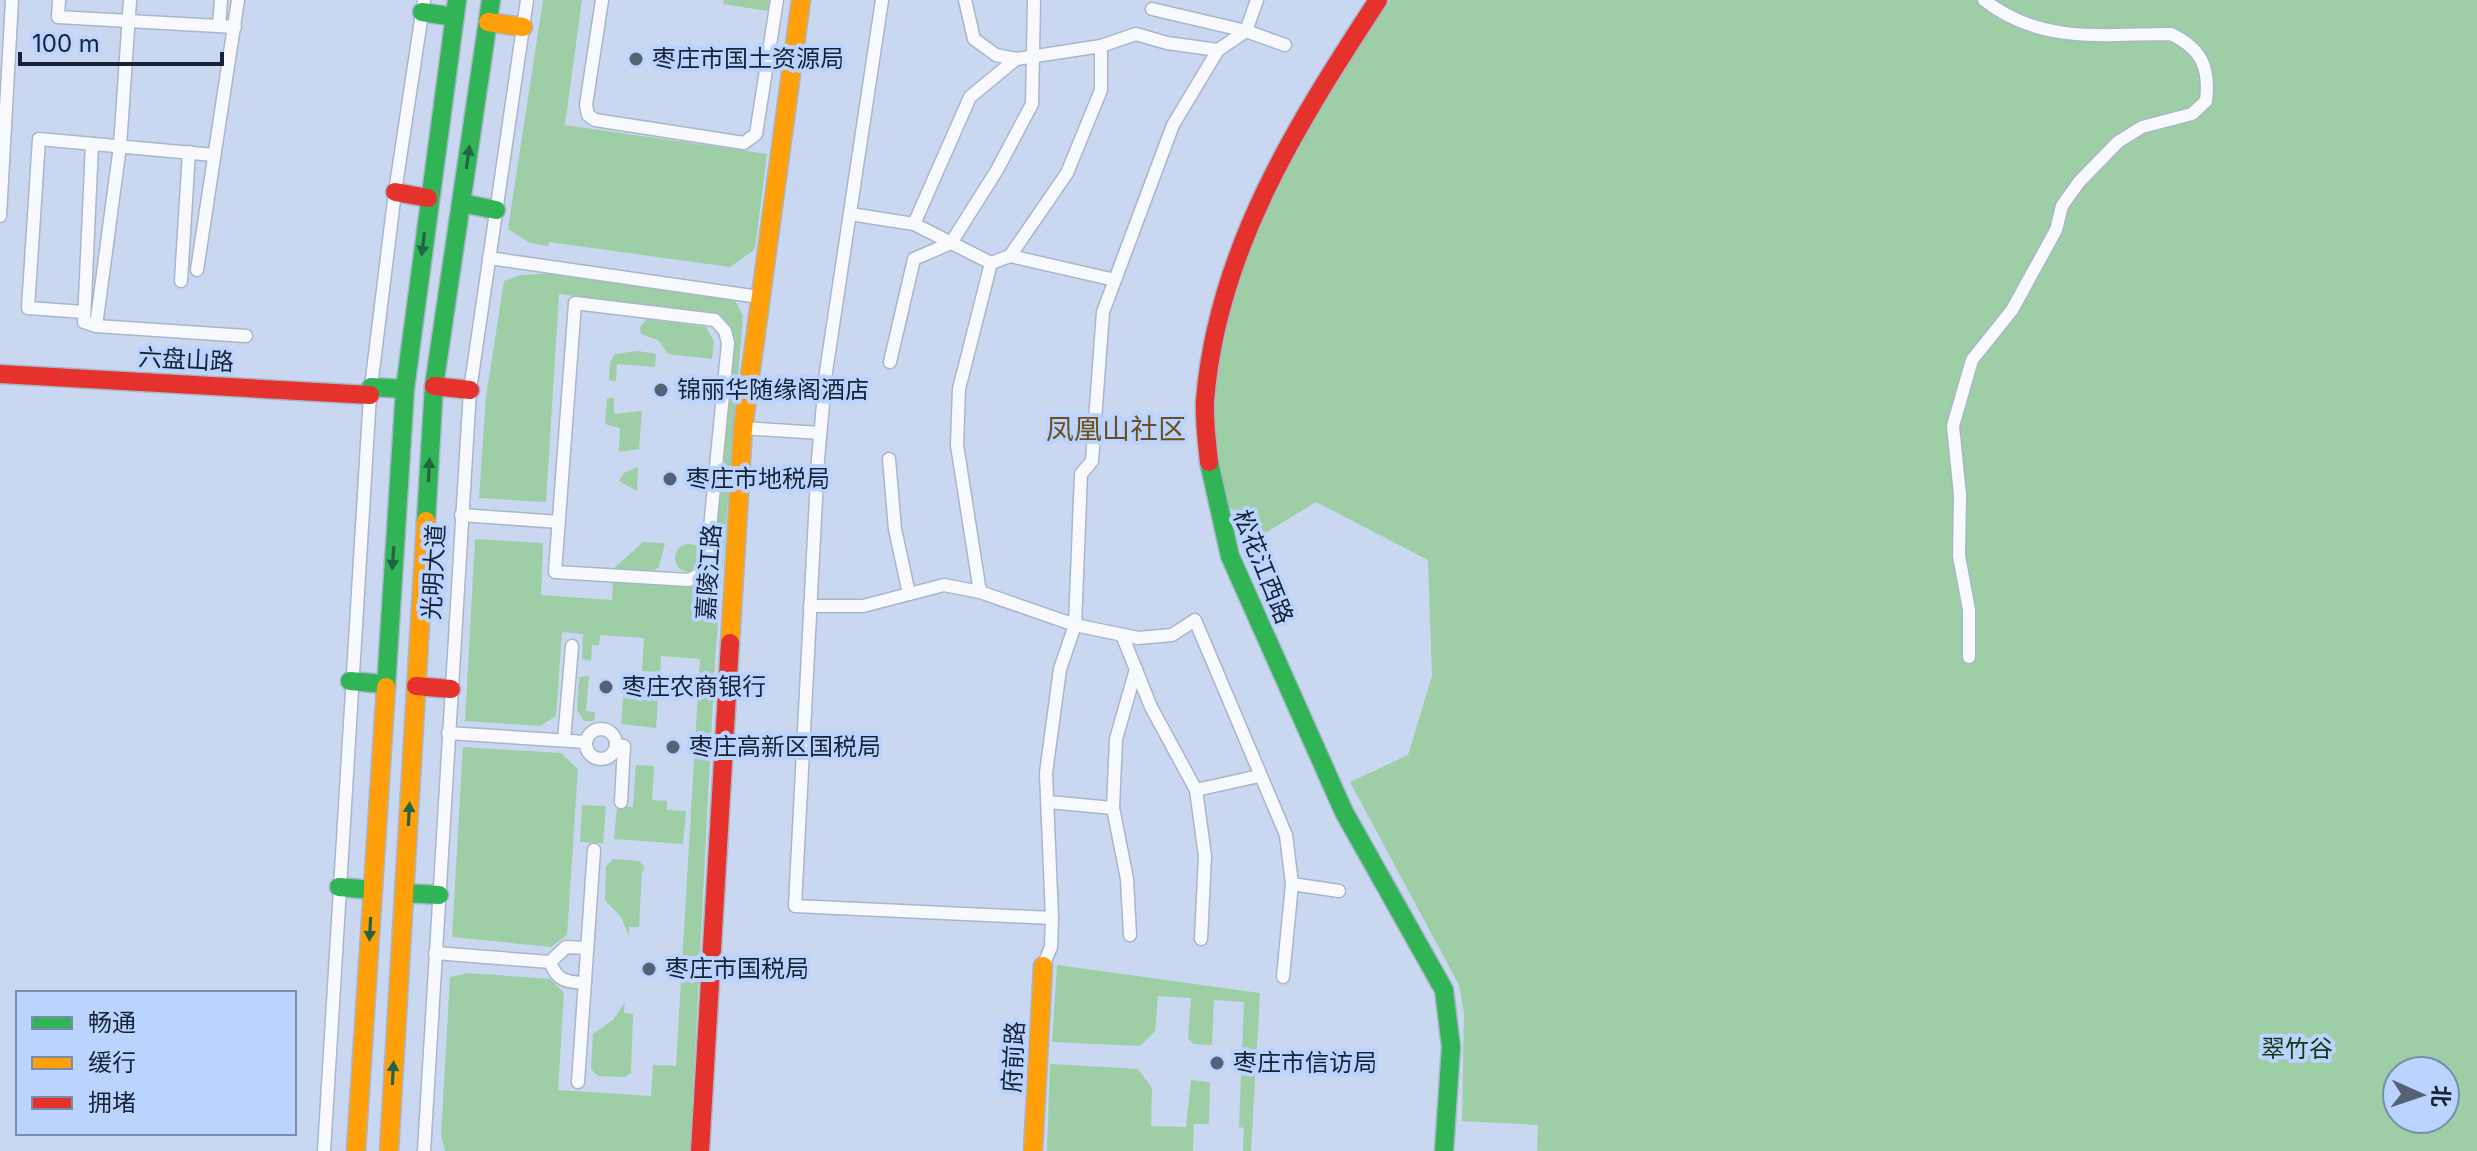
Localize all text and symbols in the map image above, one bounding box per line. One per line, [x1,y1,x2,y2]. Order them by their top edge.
scale bar [20,16,222,66]
text: 100 m [32,29,100,58]
place label: 枣庄市国土资源局 [652,44,844,73]
marker: 枣庄市国土资源局 [627,50,645,68]
one-way arrow [462,144,475,169]
one-way arrow [416,232,429,257]
street label: 六盘山路 [137,343,235,376]
place label: 锦丽华随缘阁酒店 [677,375,869,404]
marker: 锦丽华随缘阁酒店 [652,381,670,399]
district label: 凤凰山社区 [1046,412,1186,446]
one-way arrow [423,457,436,482]
place label: 枣庄市地税局 [686,464,830,493]
marker: 枣庄市地税局 [661,470,679,488]
street label: 松花江西路 [1228,506,1299,628]
street label: 光明大道 [417,523,450,621]
street label: 嘉陵江路 [691,523,726,621]
one-way arrow [386,546,399,571]
place label: 枣庄农商银行 [622,672,766,701]
marker: 枣庄农商银行 [597,678,615,696]
place label: 枣庄高新区国税局 [689,732,881,761]
marker: 枣庄高新区国税局 [664,738,682,756]
one-way arrow [402,801,415,826]
one-way arrow [363,917,376,942]
place label: 枣庄市国税局 [665,954,809,983]
marker: 枣庄市国税局 [640,960,658,978]
legend [16,991,296,1135]
text: 畅通 [88,1008,136,1037]
street label: 府前路 [997,1020,1030,1094]
park label: 翠竹谷 [2261,1034,2333,1063]
text: 缓行 [88,1048,136,1077]
place label: 枣庄市信访局 [1233,1048,1377,1077]
marker: 枣庄市信访局 [1208,1054,1226,1072]
north arrow [2381,1055,2461,1135]
one-way arrow [387,1060,400,1085]
text: 北 [2427,1084,2455,1108]
text: 拥堵 [88,1088,136,1117]

